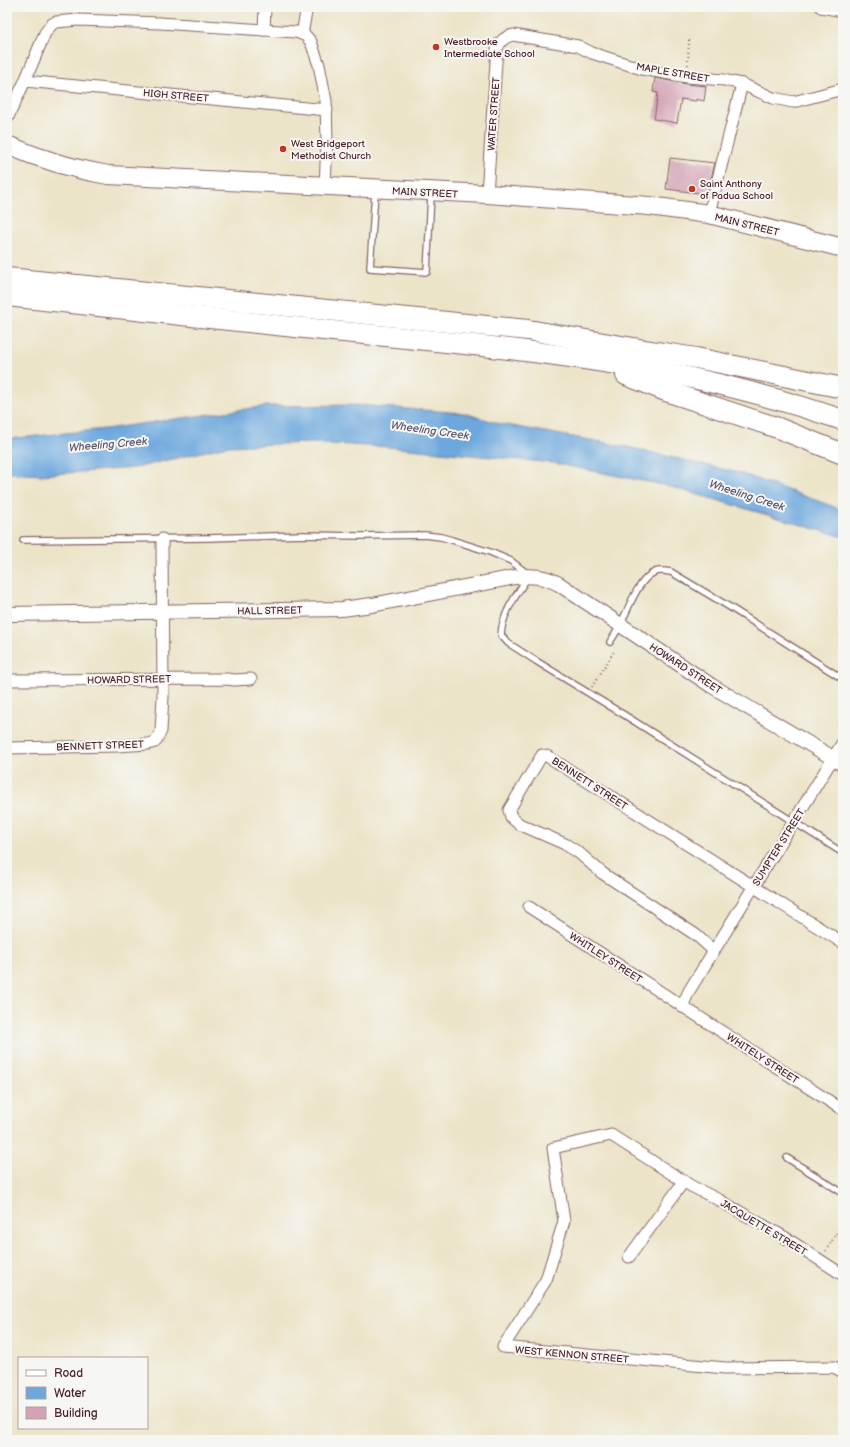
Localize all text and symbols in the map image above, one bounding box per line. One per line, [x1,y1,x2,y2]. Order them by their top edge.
place label: Westbrooke Intermediate School [444,36,535,60]
marker: Westbrooke Intermediate School [431,42,441,52]
street label: MAPLE STREET [635,61,710,85]
street label: WATER STREET [485,77,503,151]
street label: HIGH STREET [143,87,209,105]
place label: West Bridgeport Methodist Church [291,138,372,162]
marker: West Bridgeport Methodist Church [278,144,288,154]
place label: Saint Anthony of Padua School [700,178,773,202]
marker: Saint Anthony of Padua School [687,184,697,194]
street label: MAIN STREET [392,185,458,201]
street label: MAIN STREET [713,211,780,239]
water label: Wheeling Creek [390,419,470,442]
water label: Wheeling Creek [68,435,148,454]
water label: Wheeling Creek [707,477,787,514]
street label: HALL STREET [237,604,303,618]
street label: HOWARD STREET [647,641,724,697]
street label: HOWARD STREET [87,673,171,687]
street label: BENNETT STREET [56,738,144,754]
street label: BENNETT STREET [549,755,630,813]
street label: SUMPTER STREET [750,807,807,888]
street label: WHITLEY STREET [567,930,644,986]
street label: WHITELY STREET [724,1031,801,1087]
street label: JACQUETTE STREET [718,1197,809,1258]
street label: WEST KENNON STREET [515,1344,629,1366]
legend [18,1357,148,1429]
text: Road [54,1366,83,1381]
text: Water [54,1386,86,1401]
text: Building [54,1406,98,1421]

